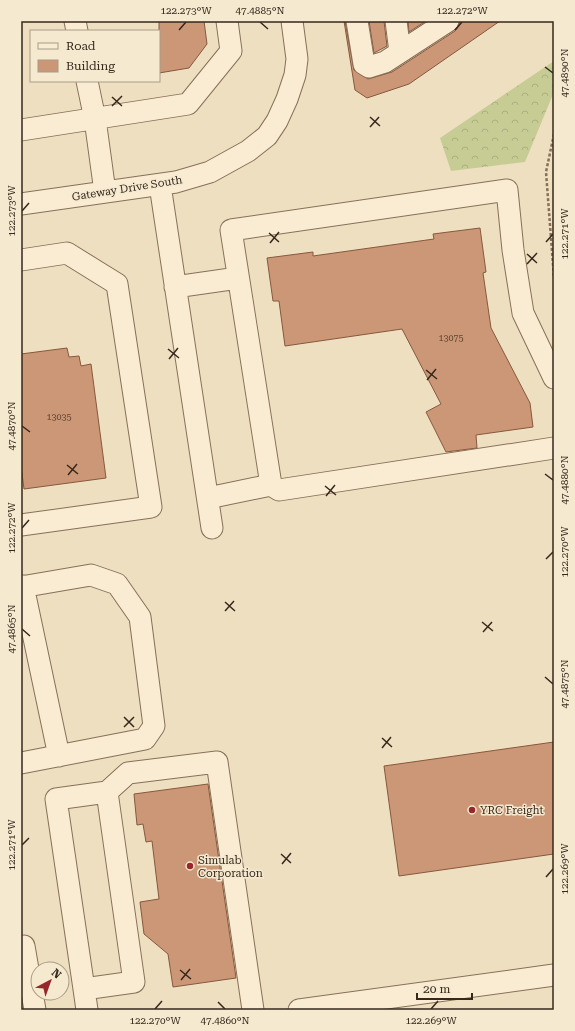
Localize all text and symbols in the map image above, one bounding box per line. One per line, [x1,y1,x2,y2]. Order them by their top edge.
text: 122.273°W [160,5,212,16]
text: 47.4885°N [235,5,285,16]
text: 122.272°W [436,5,488,16]
legend [30,30,160,82]
text: Road [66,39,96,53]
text: 47.4890°N [559,48,570,98]
text: Building [66,59,115,73]
street label: Gateway Drive South [71,173,183,204]
text: 122.273°W [6,185,17,237]
text: 122.271°W [559,208,570,260]
house number: 13075 [438,333,464,343]
text: 47.4870°N [6,401,17,451]
house number: 13035 [46,412,72,422]
text: 47.4880°N [559,455,570,505]
text: 122.272°W [6,502,17,554]
text: 122.270°W [559,526,570,578]
text: 47.4865°N [6,604,17,654]
text: 47.4875°N [559,659,570,709]
place label: YRC Freight [480,804,544,817]
marker: YRC Freight [467,805,477,815]
text: 122.271°W [6,819,17,871]
text: 122.269°W [559,843,570,895]
place label: Simulab Corporation [198,854,263,880]
marker: Simulab Corporation [185,861,195,871]
north arrow [30,961,70,1001]
text: N [49,966,64,982]
scale bar [417,975,472,1001]
text: 20 m [423,982,450,996]
text: 122.270°W [129,1015,181,1026]
text: 47.4860°N [200,1015,250,1026]
text: 122.269°W [405,1015,457,1026]

